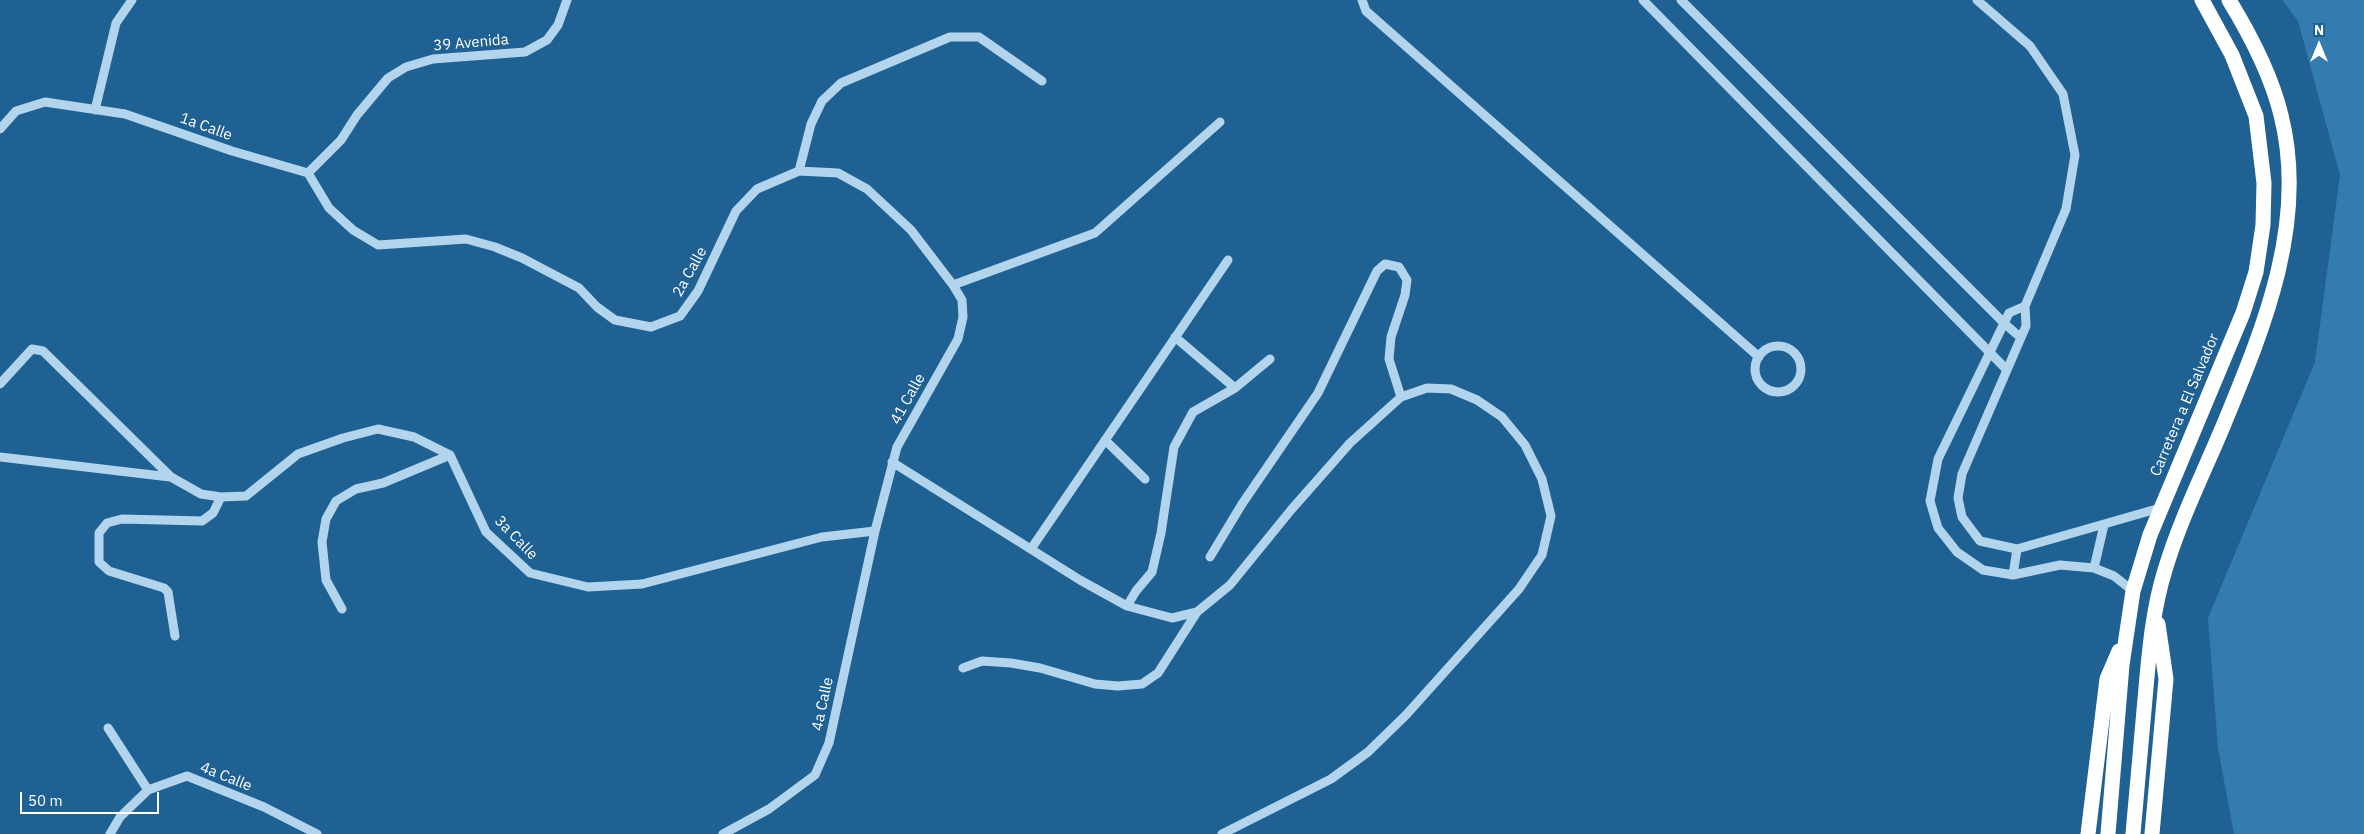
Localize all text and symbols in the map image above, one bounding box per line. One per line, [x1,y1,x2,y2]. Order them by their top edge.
north arrow [2294,20,2344,70]
text: N [2314,21,2324,39]
street label: 39 Avenida [433,31,509,55]
street label: 1a Calle [177,109,235,145]
street label: 2a Calle [669,244,711,300]
street label: Carretera a El Salvador [2147,331,2223,479]
street label: 41 Calle [887,371,929,427]
street label: 3a Calle [491,512,541,564]
street label: 4a Calle [809,676,837,732]
street label: 4a Calle [198,759,254,795]
scale bar [22,782,161,814]
text: 50 m [28,791,63,810]

